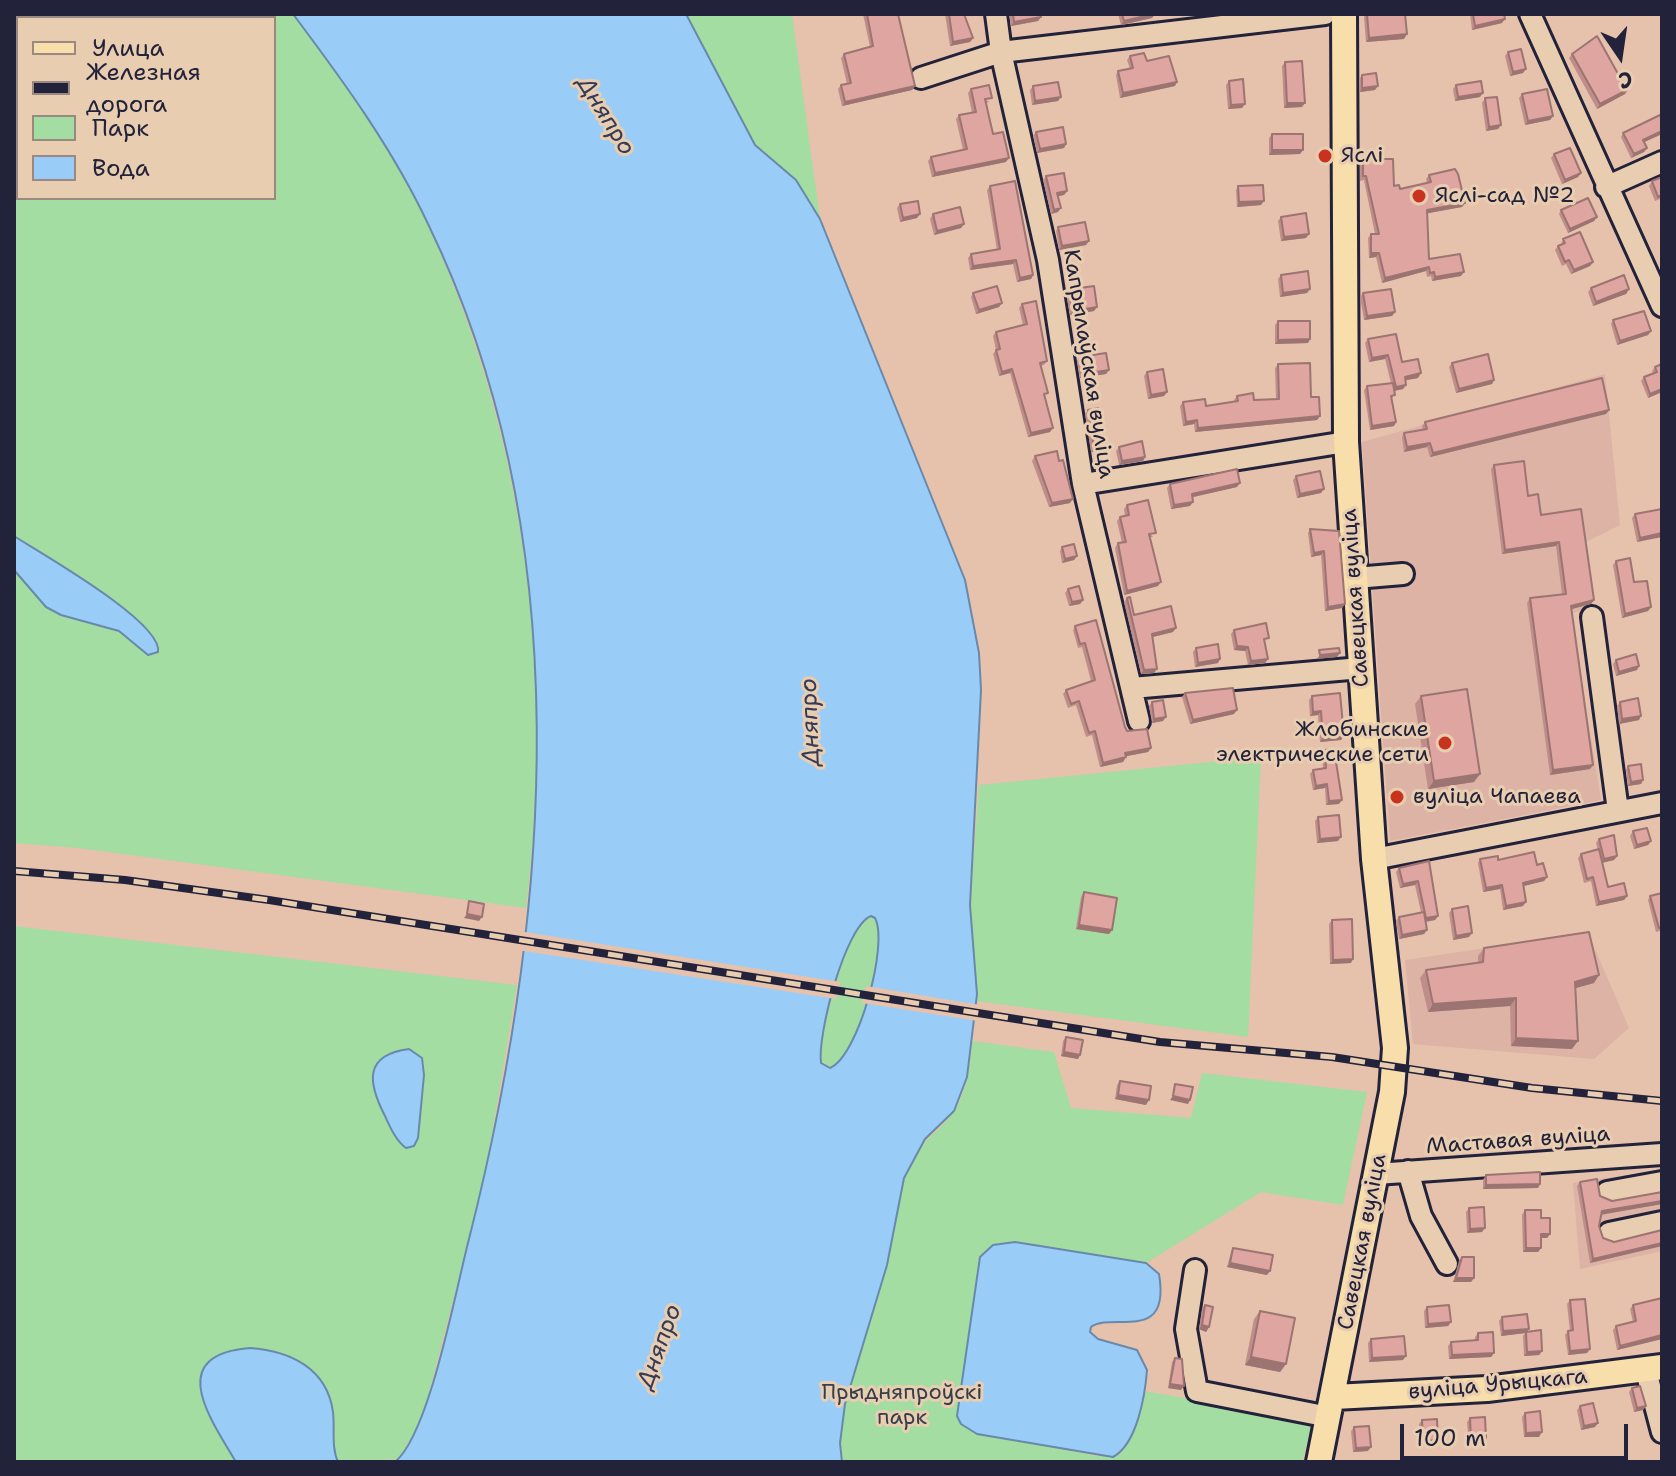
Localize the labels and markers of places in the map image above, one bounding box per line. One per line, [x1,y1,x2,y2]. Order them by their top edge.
place label: Яслі [1341,143,1384,169]
marker: Яслі [1316,147,1334,165]
place label: Яслі-сад №2 [1435,183,1575,209]
marker: Яслі-сад №2 [1410,187,1428,205]
place label: Жлобинские электрические сети [1216,717,1429,768]
marker: Жлобинские электрические сети [1436,734,1454,752]
place label: вуліца Чапаева [1413,784,1581,810]
marker: вуліца Чапаева [1388,788,1406,806]

